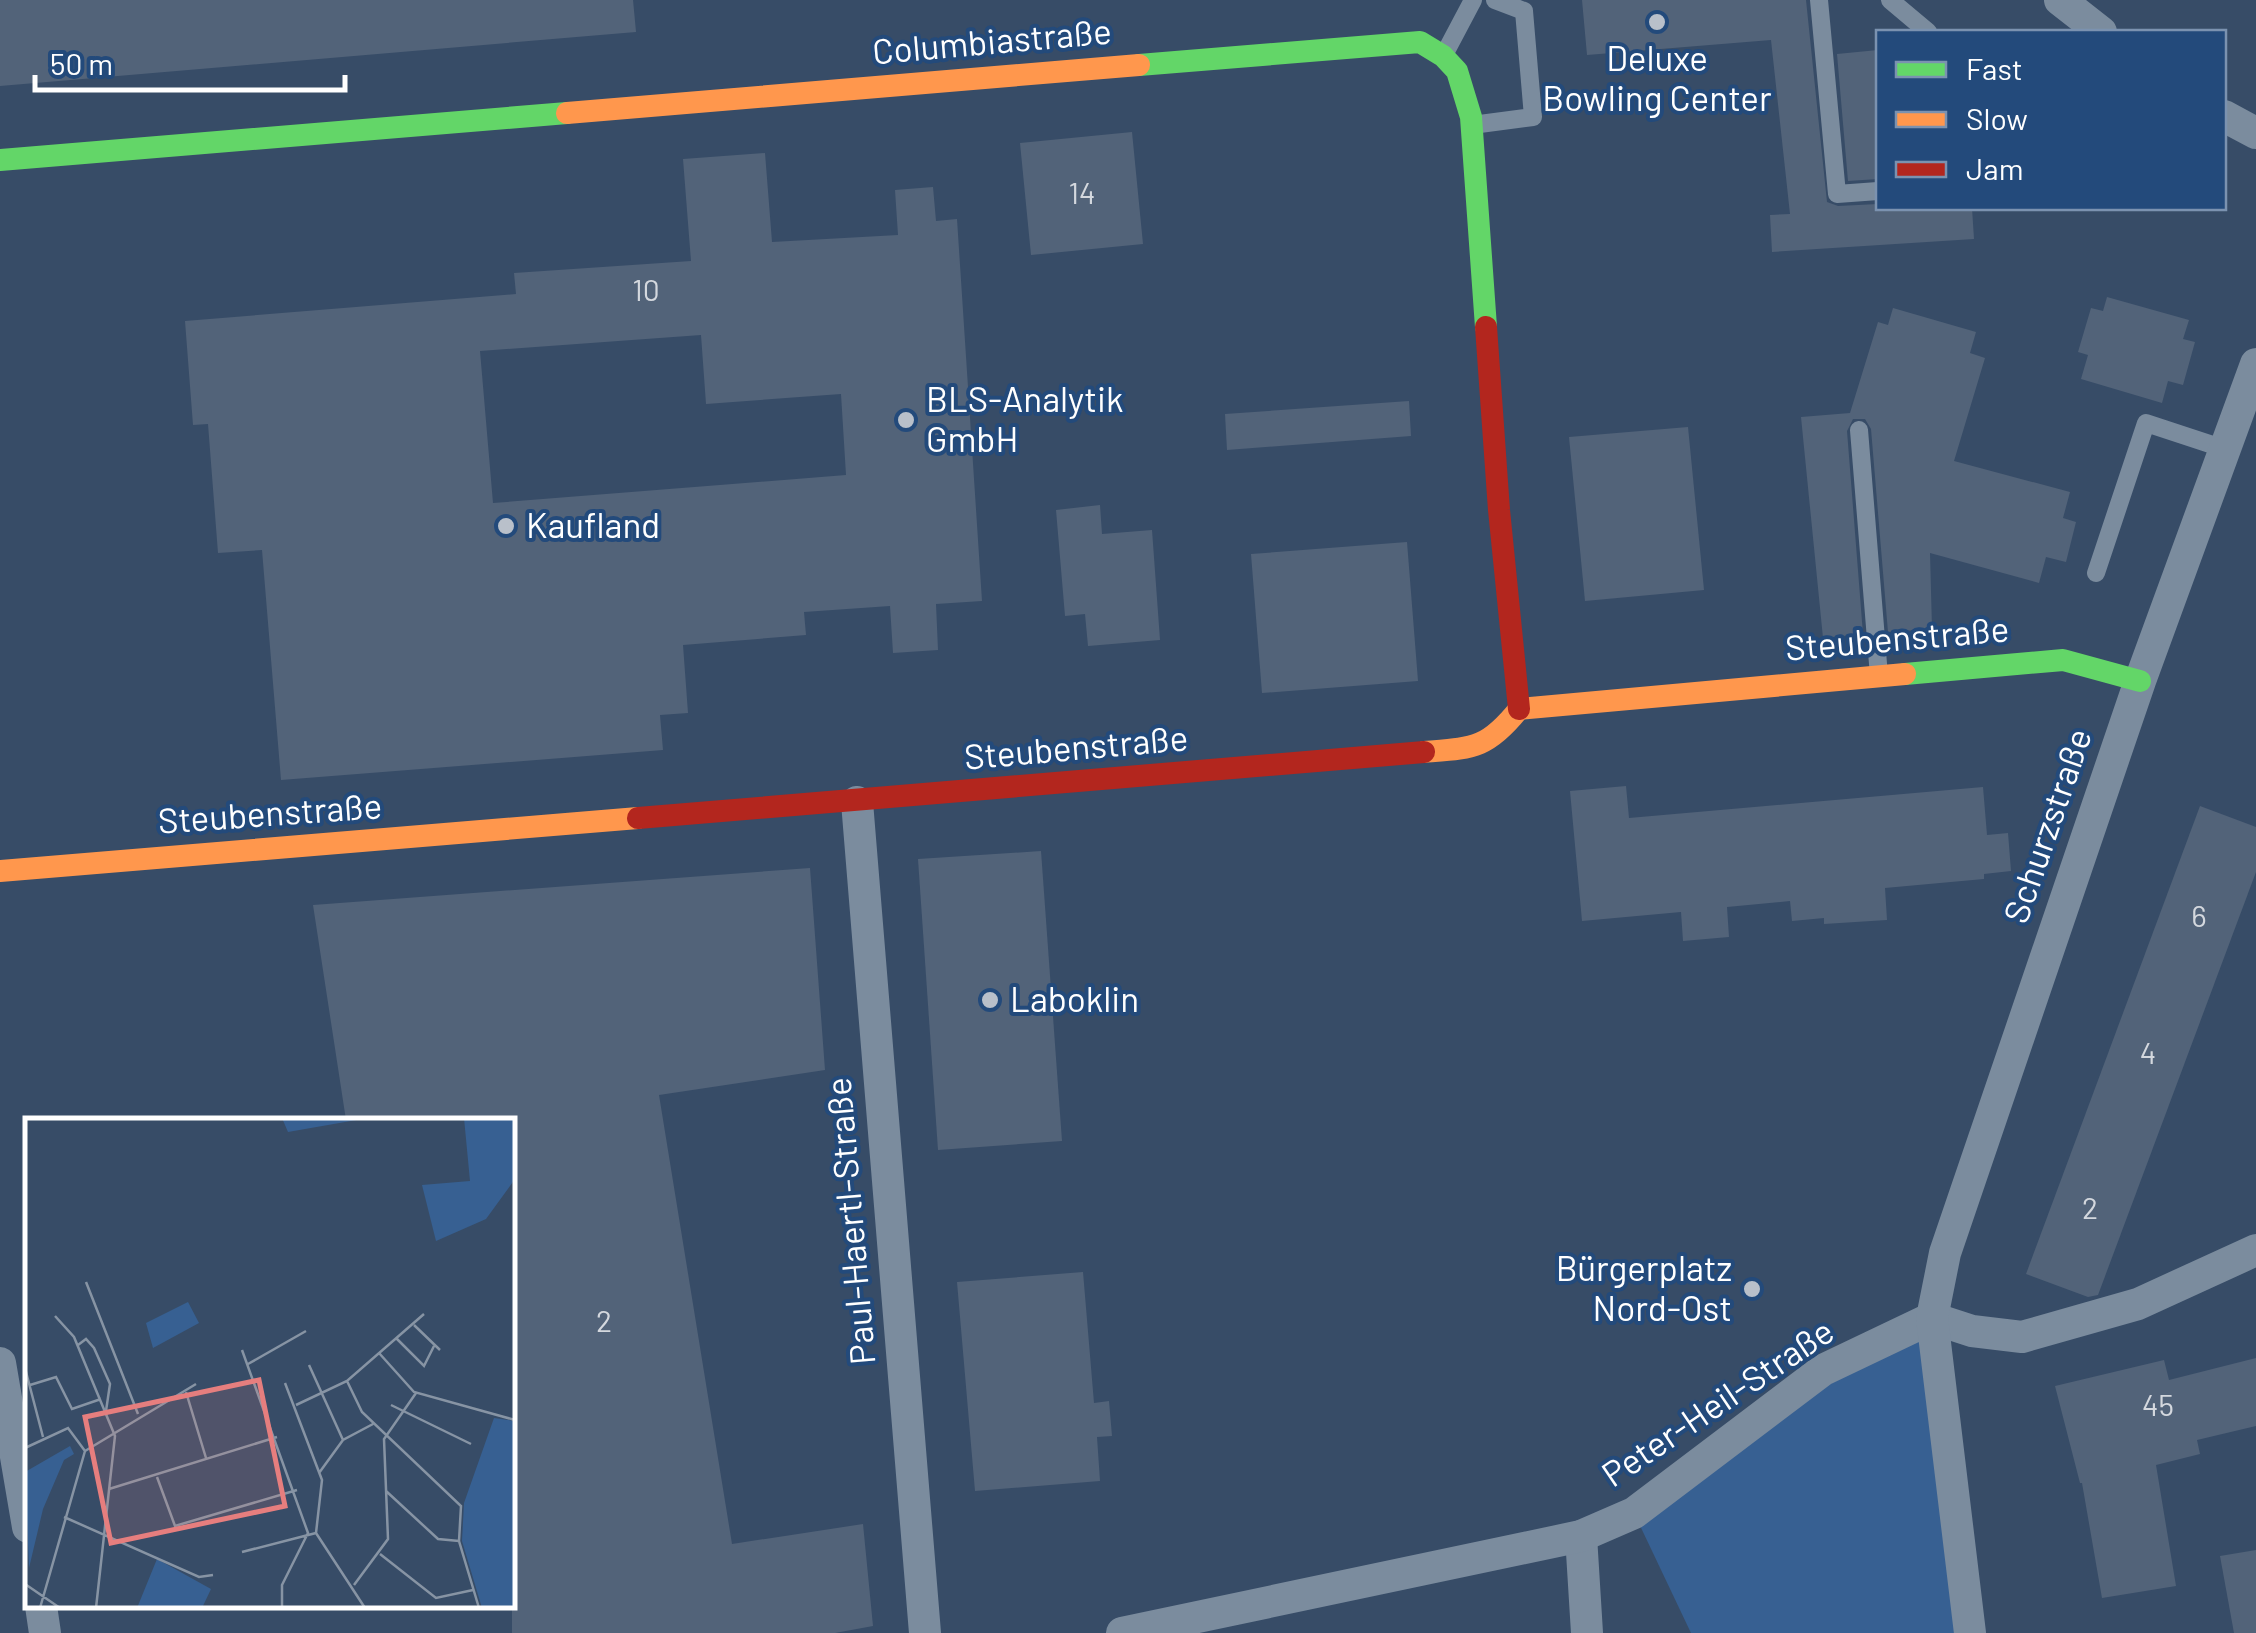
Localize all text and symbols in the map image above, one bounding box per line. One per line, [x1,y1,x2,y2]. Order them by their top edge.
street label: Columbiastraße [870,9,1113,71]
marker: Deluxe Bowling Center [1646,11,1668,33]
scale bar [35,30,345,92]
legend [1876,30,2226,210]
place label: Deluxe Bowling Center [1542,36,1772,118]
text: 50 m [50,45,113,81]
text: Fast [1966,50,2023,86]
text: Slow [1966,100,2028,136]
text: Jam [1966,150,2023,186]
house number: 14 [1068,174,1096,210]
house number: 10 [632,271,660,307]
place label: BLS-Analytik GmbH [926,377,1123,459]
marker: BLS-Analytik GmbH [895,409,917,431]
place label: Kaufland [526,503,660,545]
marker: Kaufland [495,515,517,537]
street label: Steubenstraße [1783,606,2011,668]
street label: Steubenstraße [962,715,1190,777]
street label: Schurzstraße [1993,723,2099,928]
street label: Steubenstraße [156,783,383,841]
house number: 6 [2191,897,2207,933]
place label: Laboklin [1010,977,1139,1019]
marker: Laboklin [979,989,1001,1011]
house number: 4 [2140,1034,2156,1070]
street label: Paul-Haertl-Straße [816,1076,882,1367]
inset map [25,1118,515,1608]
house number: 2 [2082,1189,2098,1225]
place label: Bürgerplatz Nord-Ost [1556,1246,1732,1328]
marker: Bürgerplatz Nord-Ost [1741,1278,1763,1300]
house number: 2 [596,1302,612,1338]
street label: Peter-Heil-Straße [1593,1308,1841,1494]
house number: 45 [2142,1386,2174,1422]

